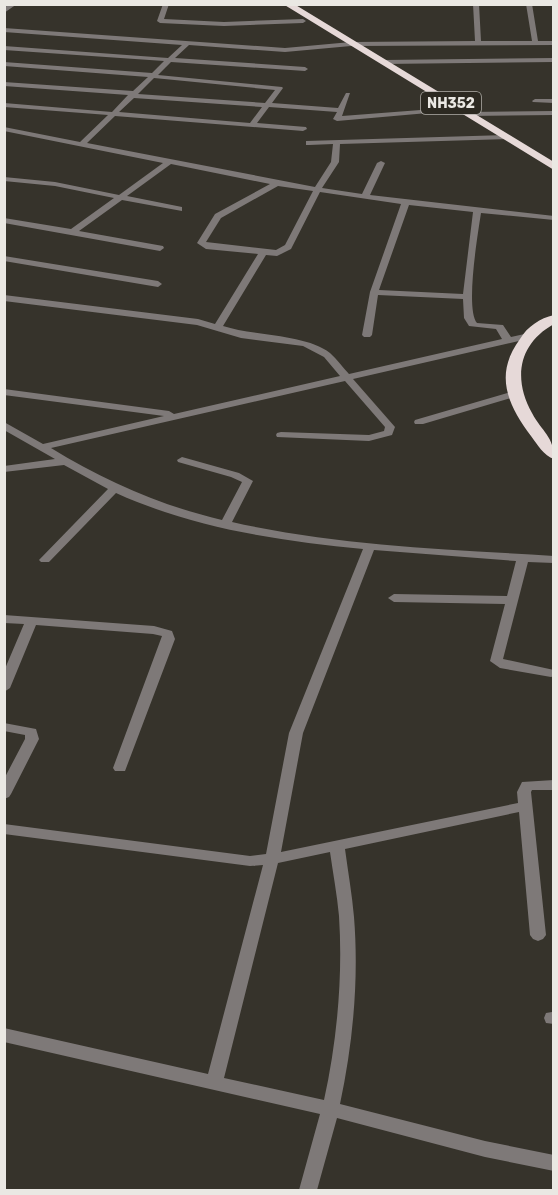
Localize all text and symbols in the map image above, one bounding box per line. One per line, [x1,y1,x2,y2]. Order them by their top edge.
road number: NH352 [421,92,481,114]

